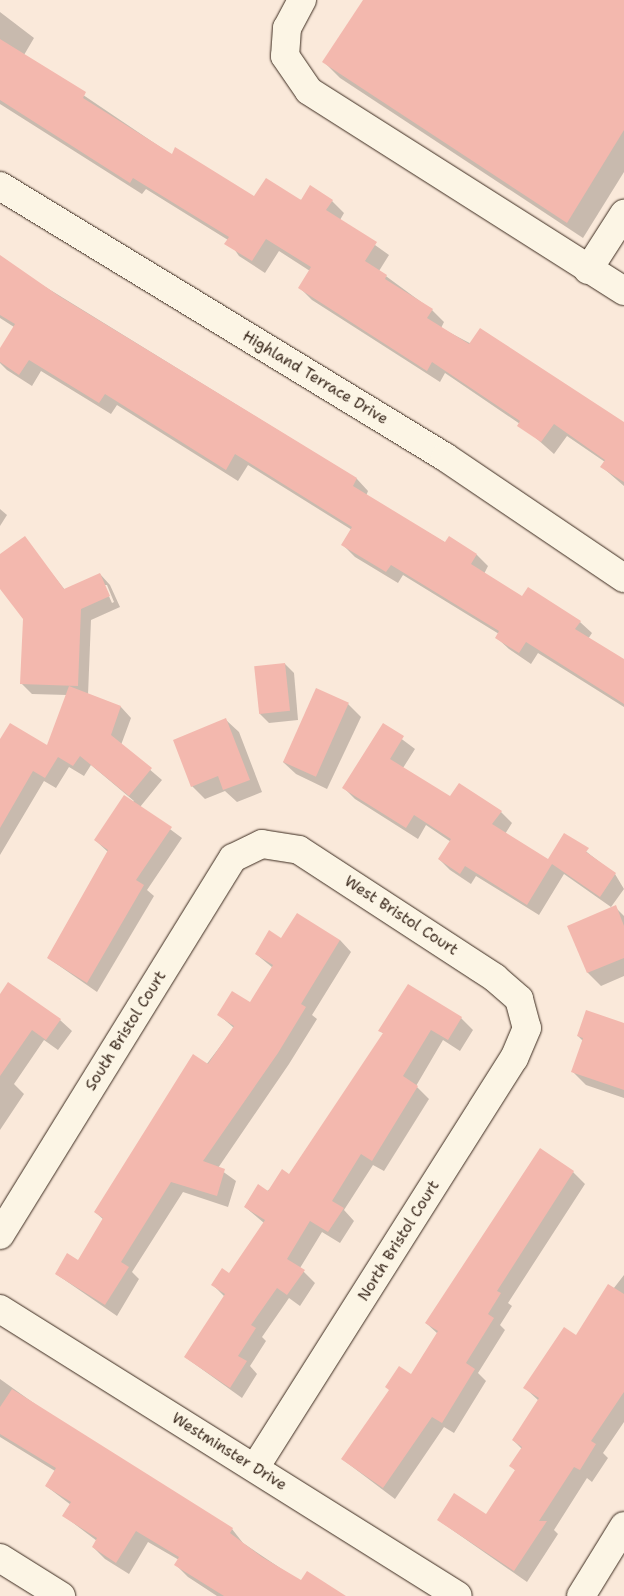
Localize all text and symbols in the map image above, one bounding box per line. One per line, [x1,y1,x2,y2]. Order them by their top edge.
street label: Highland Terrace Drive [239,328,391,428]
street label: West Bristol Court [341,873,461,959]
street label: South Bristol Court [82,968,170,1094]
street label: North Bristol Court [355,1177,443,1305]
street label: Westminster Drive [168,1409,290,1495]

